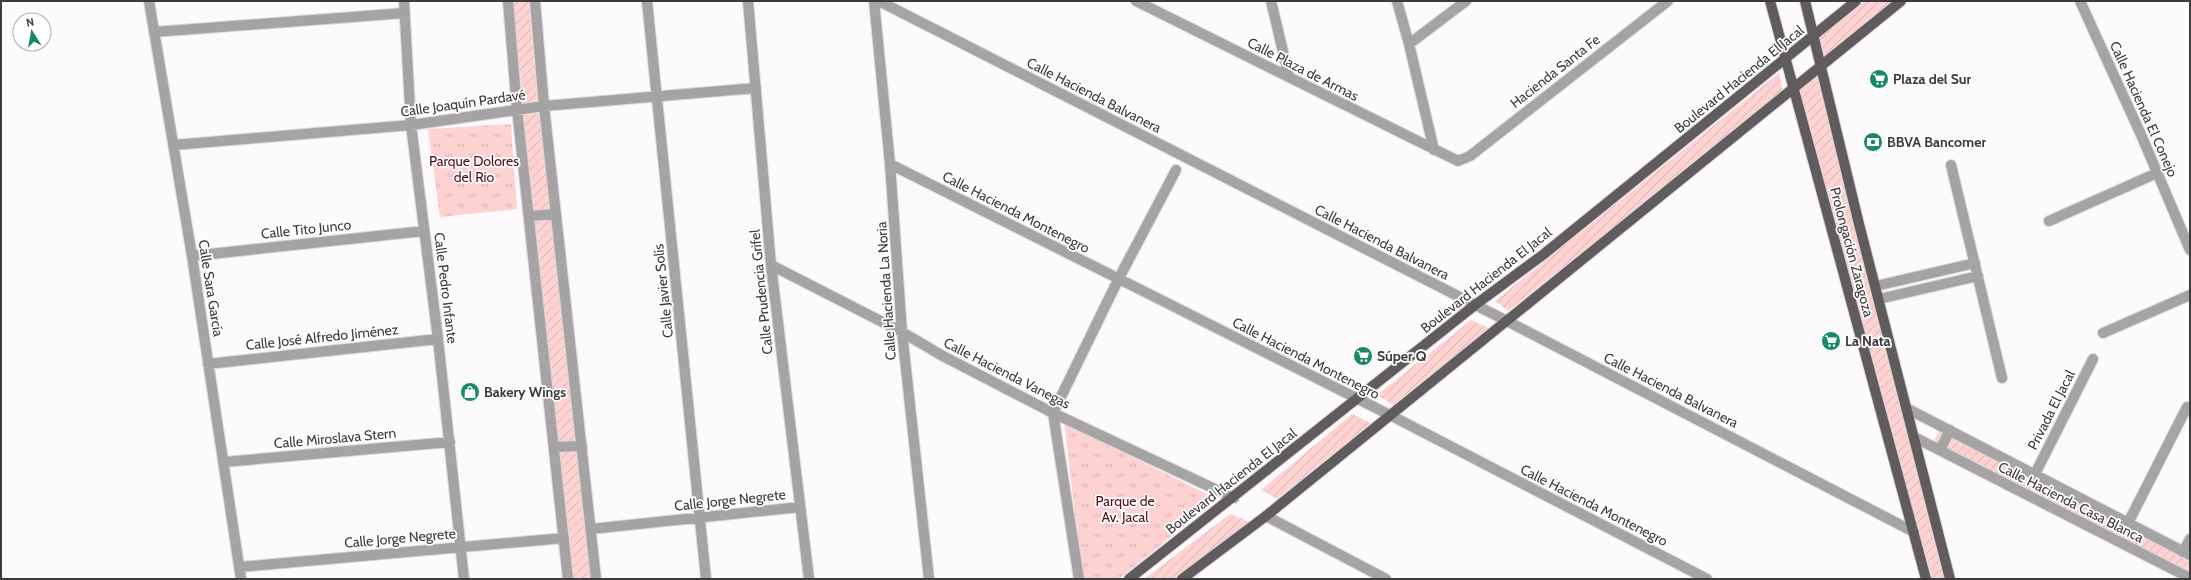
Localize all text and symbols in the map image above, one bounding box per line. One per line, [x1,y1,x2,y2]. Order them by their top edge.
north arrow [12,12,52,52]
text: N [25,15,35,30]
street label: Boulevard Hacienda El Jacal [1671,21,1808,137]
street label: Hacienda Santa Fe [1506,30,1604,112]
street label: Calle Plaza de Armas [1244,33,1362,105]
street label: Calle Hacienda El Conejo [2106,38,2182,180]
street label: Calle Hacienda Balvanera [1024,53,1164,137]
supermarket icon: Plaza del Sur [1868,68,1890,90]
place label: Plaza del Sur [1893,70,1971,88]
street label: Calle Joaquín Pardavé [399,85,527,121]
bank icon: BBVA Bancomer [1862,131,1884,153]
place label: BBVA Bancomer [1887,133,1986,151]
park label: Parque Dolores del Rio [429,152,519,186]
street label: Calle Hacienda Montenegro [939,167,1093,257]
street label: Prolongación Zaragoza [1826,185,1878,319]
street label: Calle Hacienda Balvanera [1312,200,1452,284]
street label: Calle Tito Junco [260,215,352,243]
street label: Calle Hacienda La Noria [872,221,900,361]
street label: Boulevard Hacienda El Jacal [1417,223,1556,337]
street label: Calle Prudencia Grifel [745,228,777,355]
street label: Calle Pedro Infante [430,231,462,345]
street label: Calle Sara García [194,238,228,338]
street label: Calle Javier Solís [649,243,677,339]
street label: Calle Hacienda Montenegro [1229,313,1383,403]
street label: Calle José Alfredo Jiménez [245,320,400,354]
supermarket icon: La Nata [1820,330,1842,352]
place label: La Nata [1845,332,1891,350]
street label: Calle Hacienda Vanegas [941,333,1074,413]
supermarket icon: Súper Q [1352,345,1374,367]
place label: Súper Q [1377,347,1427,365]
street label: Calle Hacienda Balvanera [1601,348,1741,432]
street label: Privada El Jacal [2023,366,2079,453]
shop icon: Bakery Wings [459,381,481,403]
place label: Bakery Wings [484,383,566,401]
street label: Calle Miroslava Stern [273,424,397,452]
street label: Boulevard Hacienda El Jacal [1162,424,1301,538]
street label: Calle Hacienda Casa Blanca [1995,457,2147,547]
street label: Calle Hacienda Montenegro [1517,460,1671,550]
street label: Calle Jorge Negrete [673,485,787,515]
park label: Parque de Av. Jacal [1095,492,1155,526]
street label: Calle Jorge Negrete [343,524,457,552]

